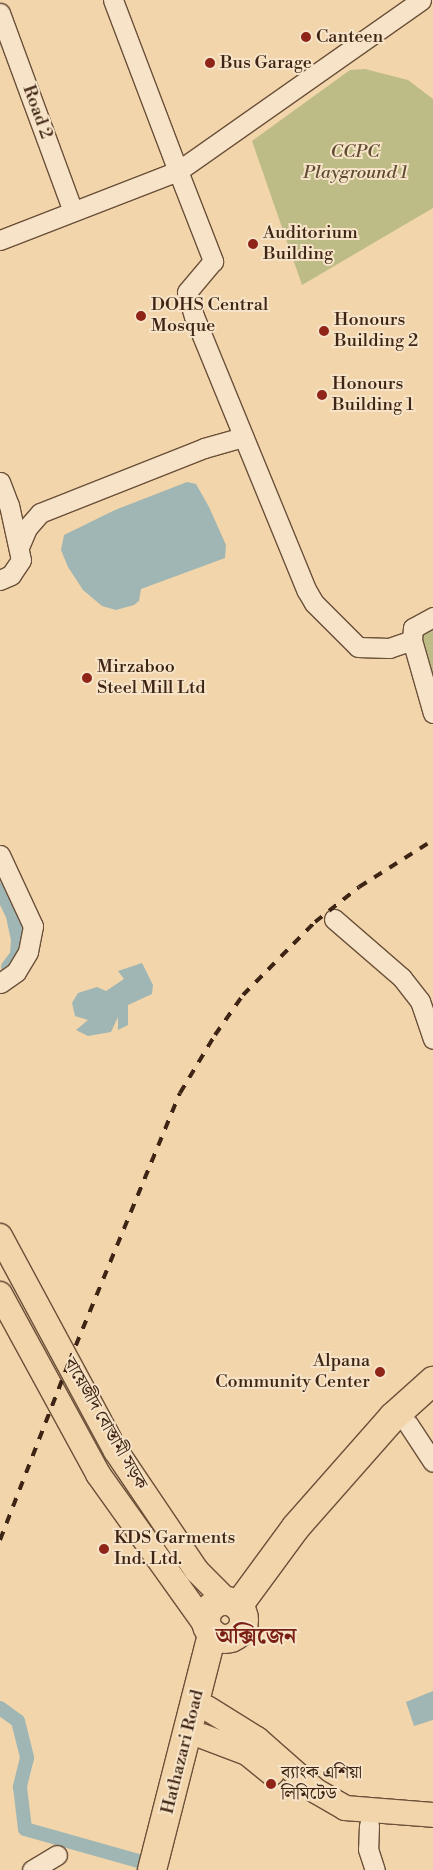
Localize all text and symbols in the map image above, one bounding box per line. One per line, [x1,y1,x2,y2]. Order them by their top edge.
place label: Canteen [316,26,383,48]
marker: Canteen [300,31,312,43]
place label: Bus Garage [220,52,312,74]
marker: Bus Garage [204,57,216,69]
street label: Road 2 [17,82,57,142]
park label: CCPC Playground 1 [303,142,407,184]
place label: Auditorium Building [263,223,358,266]
marker: Auditorium Building [247,238,259,250]
place label: DOHS Central Mosque [151,295,268,338]
marker: DOHS Central Mosque [135,310,147,322]
place label: Honours Building 2 [334,310,418,352]
marker: Honours Building 2 [318,325,330,337]
place label: Honours Building 1 [332,374,414,416]
marker: Honours Building 1 [316,389,328,401]
place label: Mirzaboo Steel Mill Ltd [97,657,206,700]
marker: Mirzaboo Steel Mill Ltd [81,672,93,684]
place label: Alpana Community Center [215,1351,370,1394]
street label: বায়েজীদ বোস্তামী সড়ক [59,1354,151,1494]
marker: Alpana Community Center [374,1366,386,1378]
place label: KDS Garments Ind. Ltd. [114,1528,235,1570]
marker: KDS Garments Ind. Ltd. [98,1543,110,1555]
district label: অক্সিজেন [215,1624,297,1650]
street label: Hathazari Road [157,1688,209,1816]
place label: ব্যাংক এশিয়া লিমিটেড [281,1763,362,1806]
marker: ব্যাংক এশিয়া লিমিটেড [265,1778,277,1790]

